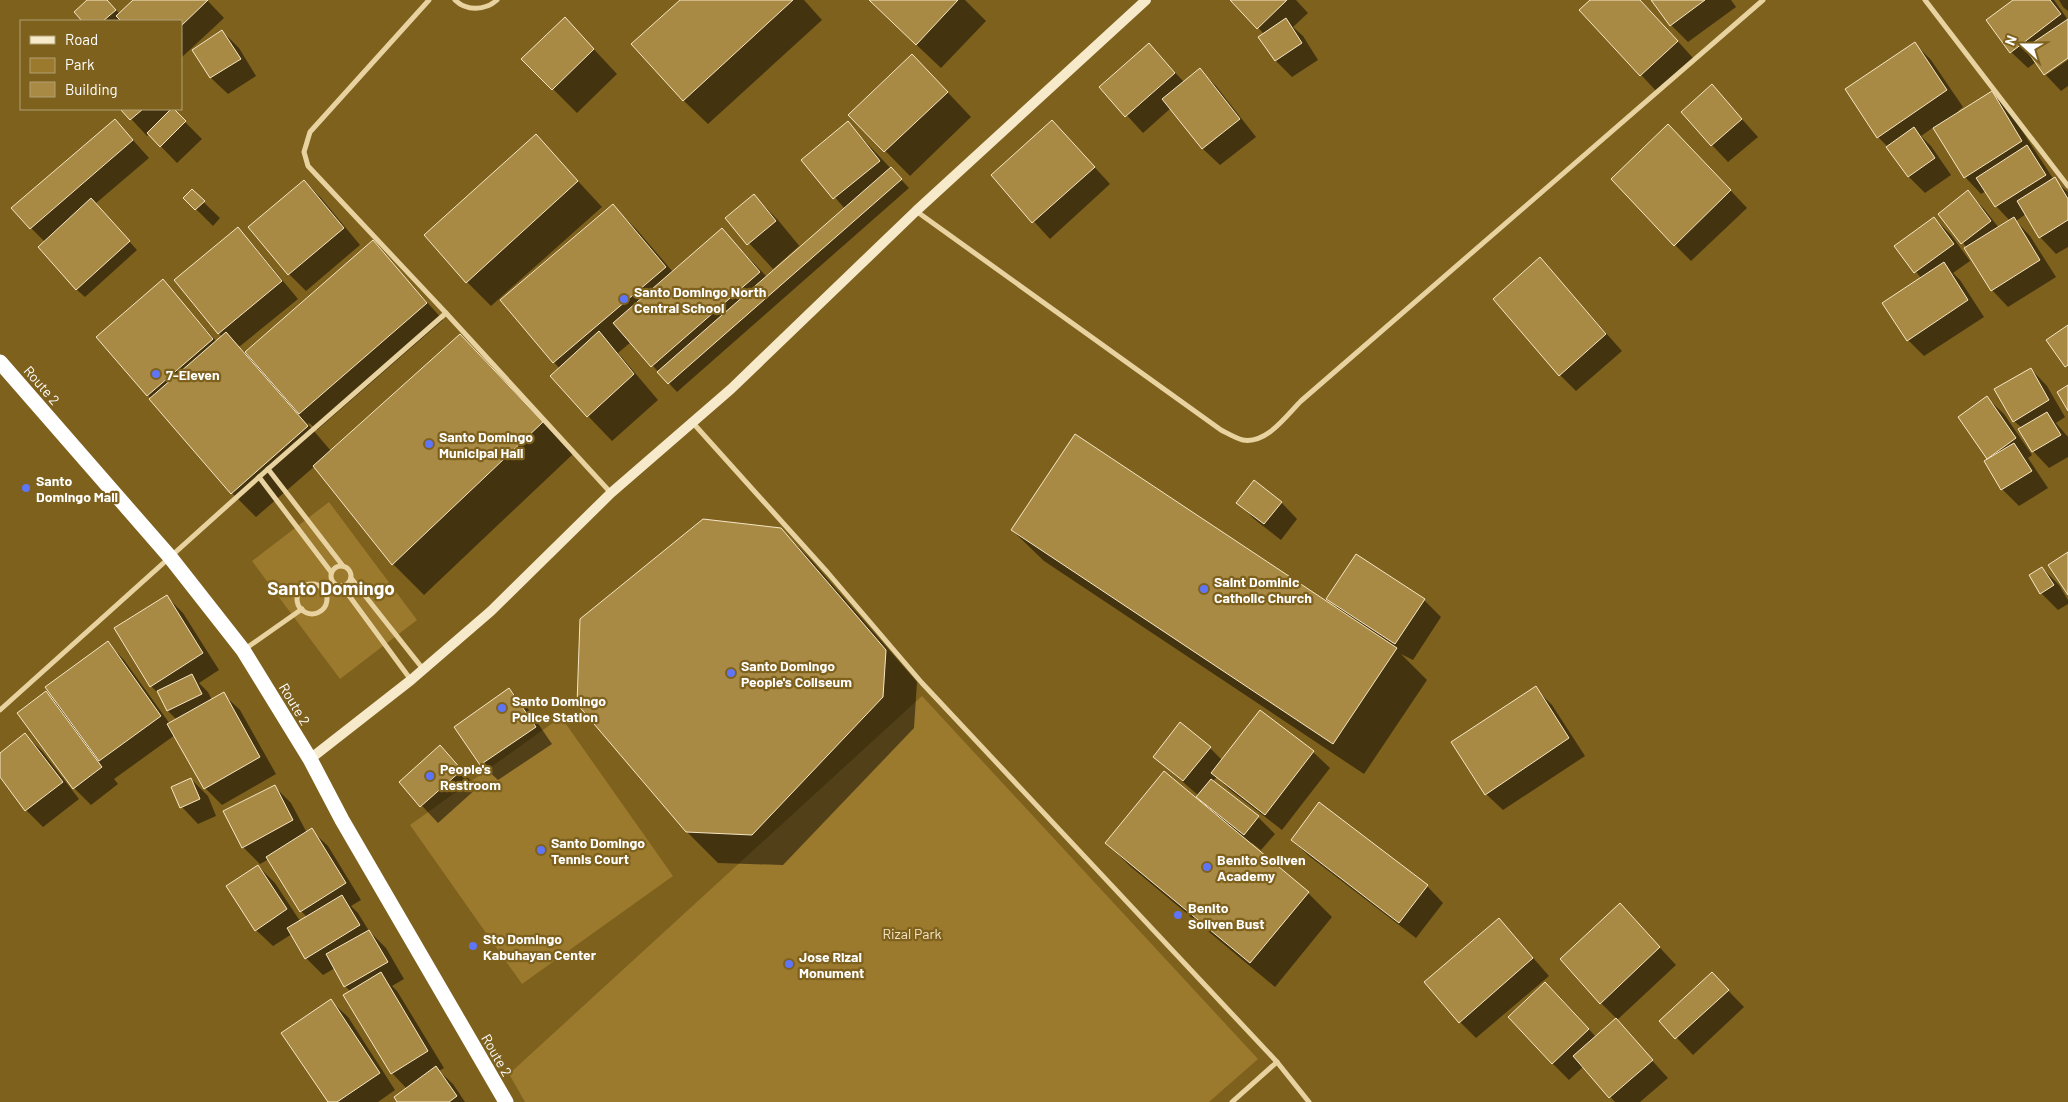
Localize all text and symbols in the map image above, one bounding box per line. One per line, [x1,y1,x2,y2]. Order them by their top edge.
legend [20,20,182,110]
north arrow [1998,20,2048,70]
text: Road [65,30,98,48]
text: N [2001,33,2020,48]
text: Park [65,55,95,73]
text: Building [65,80,118,98]
place label: Santo Domingo North Central School [634,283,766,316]
marker: Santo Domingo North Central School [618,293,630,305]
street label: Route 2 [20,362,64,408]
place label: 7-Eleven [166,366,220,383]
marker: 7-Eleven [150,368,162,380]
place label: Santo Domingo Municipal Hall [439,428,533,461]
marker: Santo Domingo Municipal Hall [423,438,435,450]
place label: Santo Domingo Mall [36,472,118,505]
marker: Santo Domingo Mall [20,482,32,494]
place label: Saint Dominic Catholic Church [1214,573,1312,606]
district label: Santo Domingo [267,576,395,599]
marker: Saint Dominic Catholic Church [1198,583,1210,595]
place label: Santo Domingo People's Coliseum [741,657,852,690]
marker: Santo Domingo People's Coliseum [725,667,737,679]
street label: Route 2 [276,680,314,728]
place label: Santo Domingo Police Station [512,692,606,725]
marker: Santo Domingo Police Station [496,702,508,714]
place label: People's Restroom [440,760,501,793]
marker: People's Restroom [424,770,436,782]
place label: Santo Domingo Tennis Court [551,834,645,867]
marker: Santo Domingo Tennis Court [535,844,547,856]
place label: Benito Soliven Academy [1217,851,1306,884]
marker: Benito Soliven Academy [1201,861,1213,873]
place label: Benito Soliven Bust [1188,899,1265,932]
marker: Benito Soliven Bust [1172,909,1184,921]
park label: Rizal Park [882,925,942,942]
place label: Sto Domingo Kabuhayan Center [483,930,597,963]
marker: Sto Domingo Kabuhayan Center [467,940,479,952]
place label: Jose Rizal Monument [799,948,864,981]
marker: Jose Rizal Monument [783,958,795,970]
street label: Route 2 [478,1031,516,1079]

